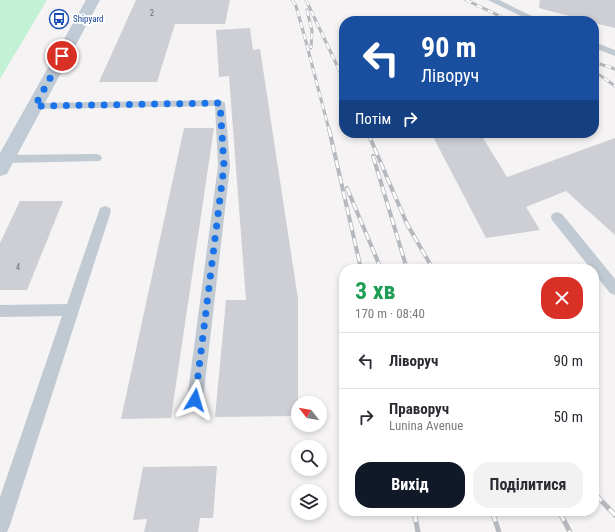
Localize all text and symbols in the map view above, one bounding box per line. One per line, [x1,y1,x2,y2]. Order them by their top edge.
bus stop icon: Shipyard [48,8,70,30]
house number: 2 [150,8,155,18]
place label: Shipyard [73,14,104,24]
text: 90 m [421,31,477,64]
icon: left [355,32,407,84]
pin [45,39,79,73]
icon: arrive [51,45,73,67]
text: Ліворуч [421,65,479,86]
icon: right [399,108,421,130]
text: Потім [355,110,391,128]
house number: 4 [16,262,21,272]
text: 3 хв [355,277,395,305]
button: close [541,277,583,319]
text: 170 m · 08:40 [355,306,425,321]
icon: left [355,350,377,372]
text: Ліворуч [389,352,438,370]
text: 90 m [553,352,583,370]
position arrow [174,379,216,421]
north arrow [291,396,327,432]
map controls [291,396,327,520]
text: Праворуч [389,400,449,418]
icon: right [355,406,377,428]
text: 50 m [553,408,583,426]
text: Lunina Avenue [389,418,463,433]
button: search [291,440,327,476]
button: Вихід [355,462,465,508]
button: Поділитися [473,462,583,508]
button: layers [291,484,327,520]

